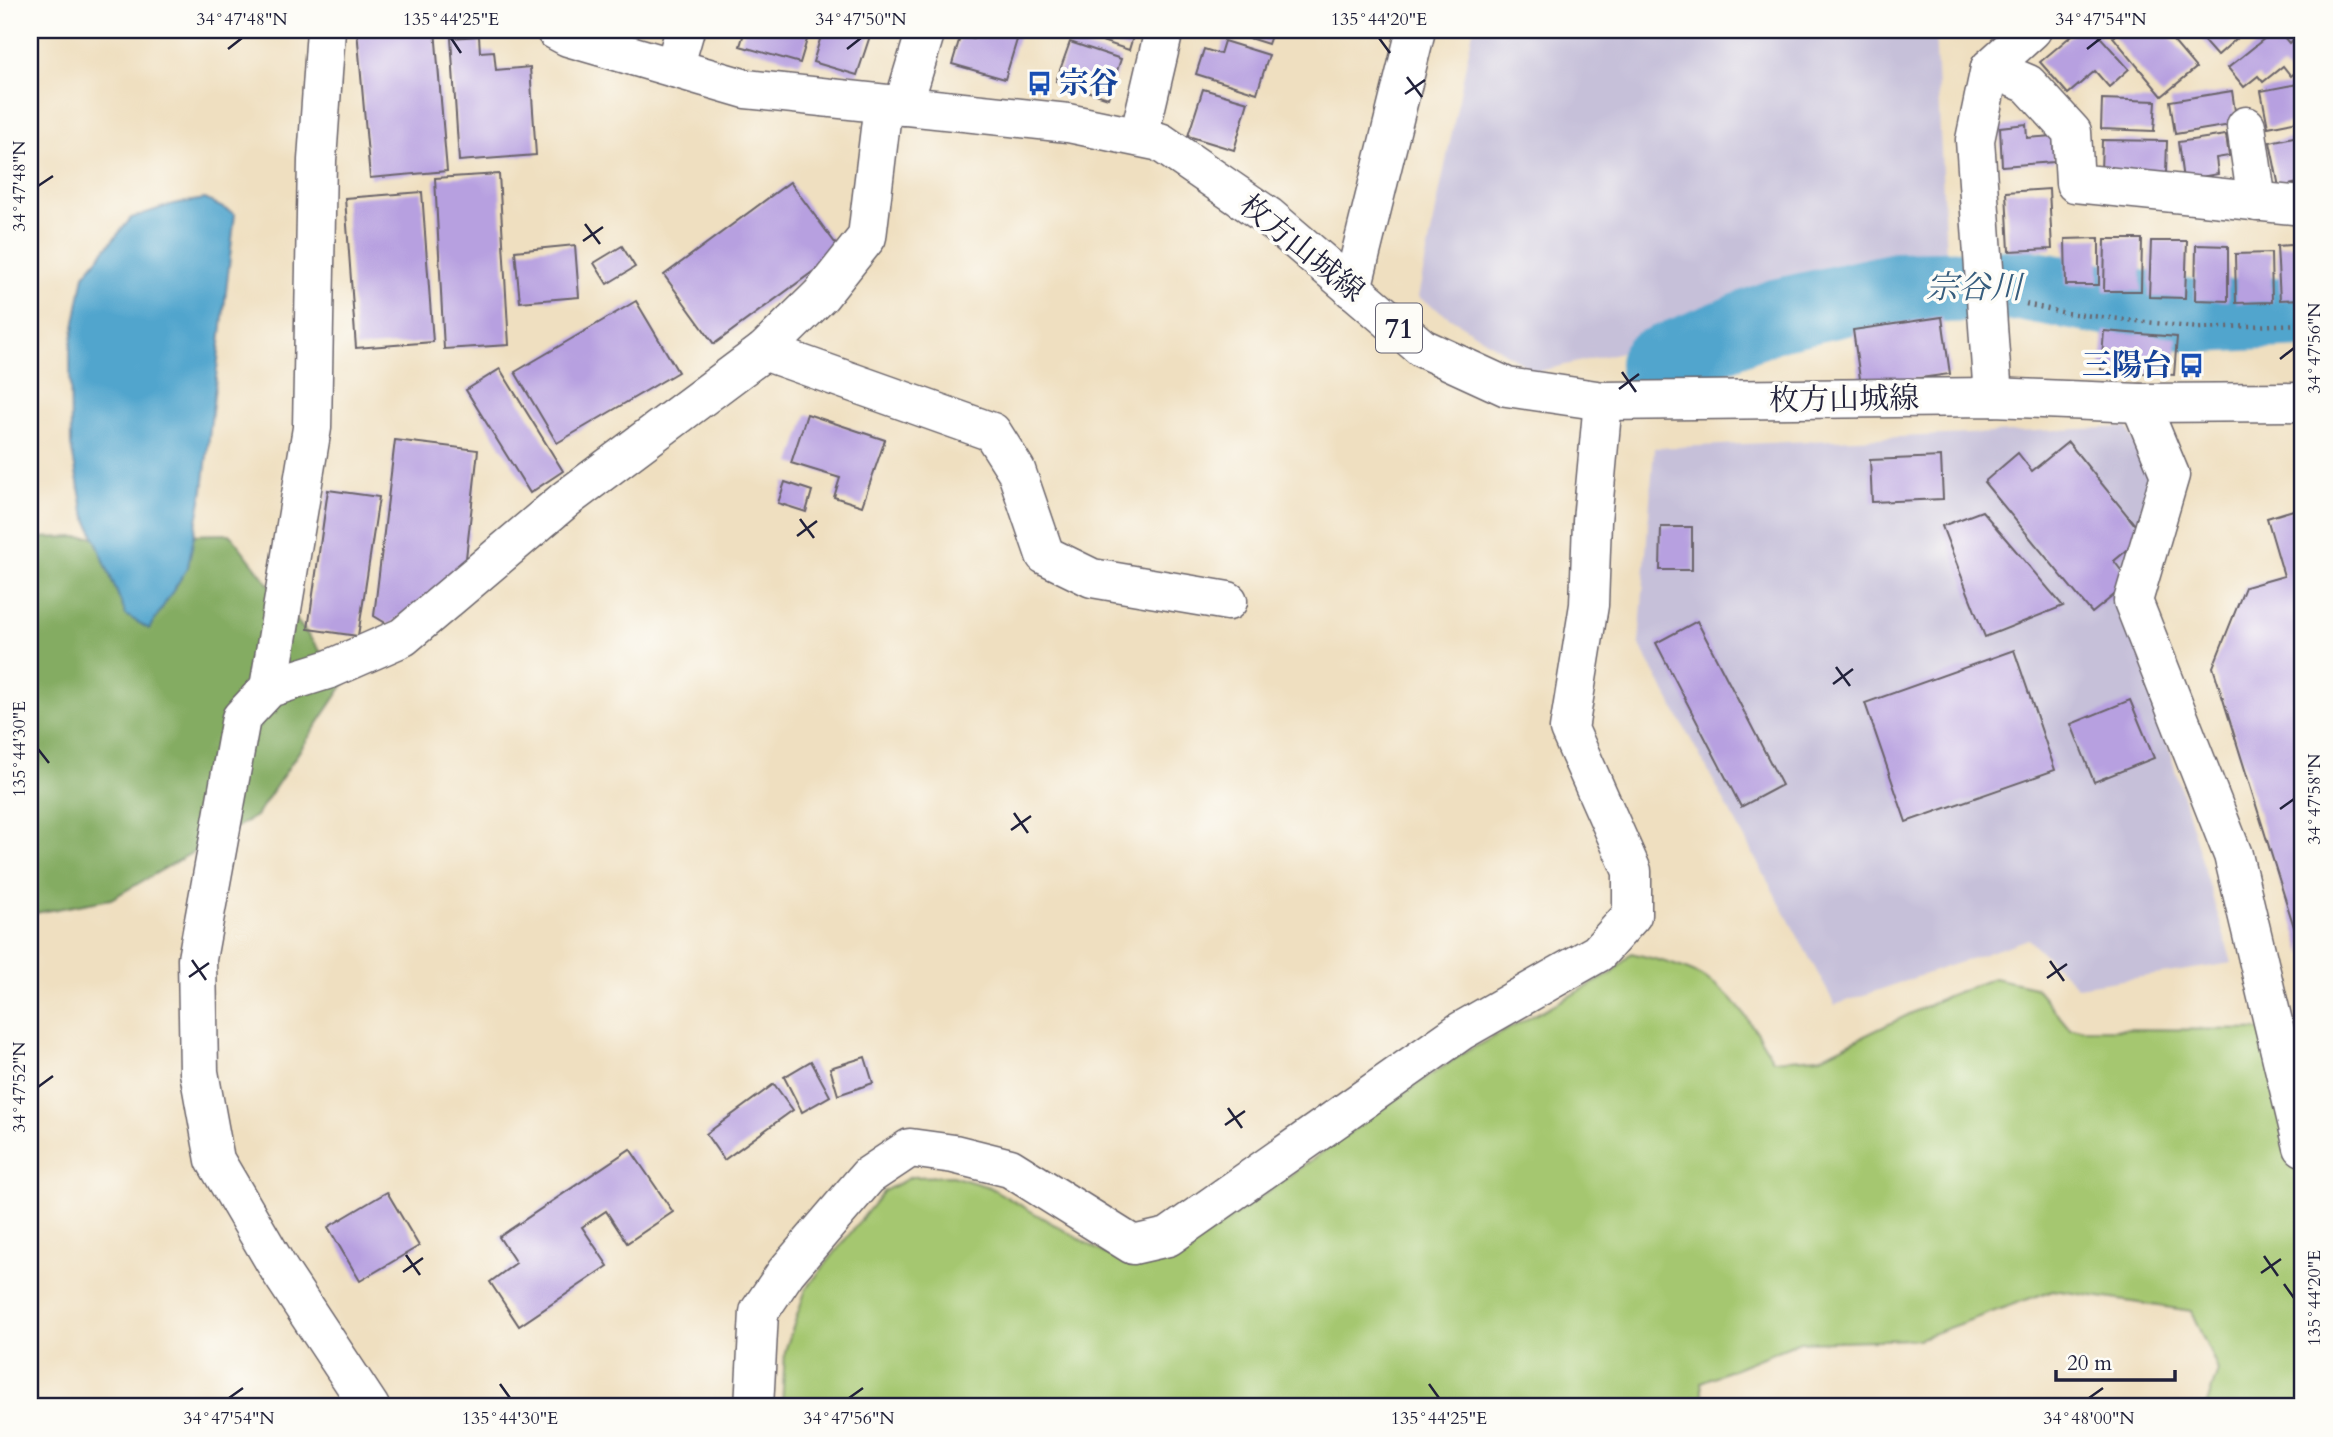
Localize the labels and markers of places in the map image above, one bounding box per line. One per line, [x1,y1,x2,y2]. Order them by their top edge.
place label: 宗谷 [1059,63,1119,104]
bus stop icon: 宗谷 [1025,69,1053,97]
place label: 三陽台 [2082,345,2172,386]
bus stop icon: 三陽台 [2178,351,2206,379]

